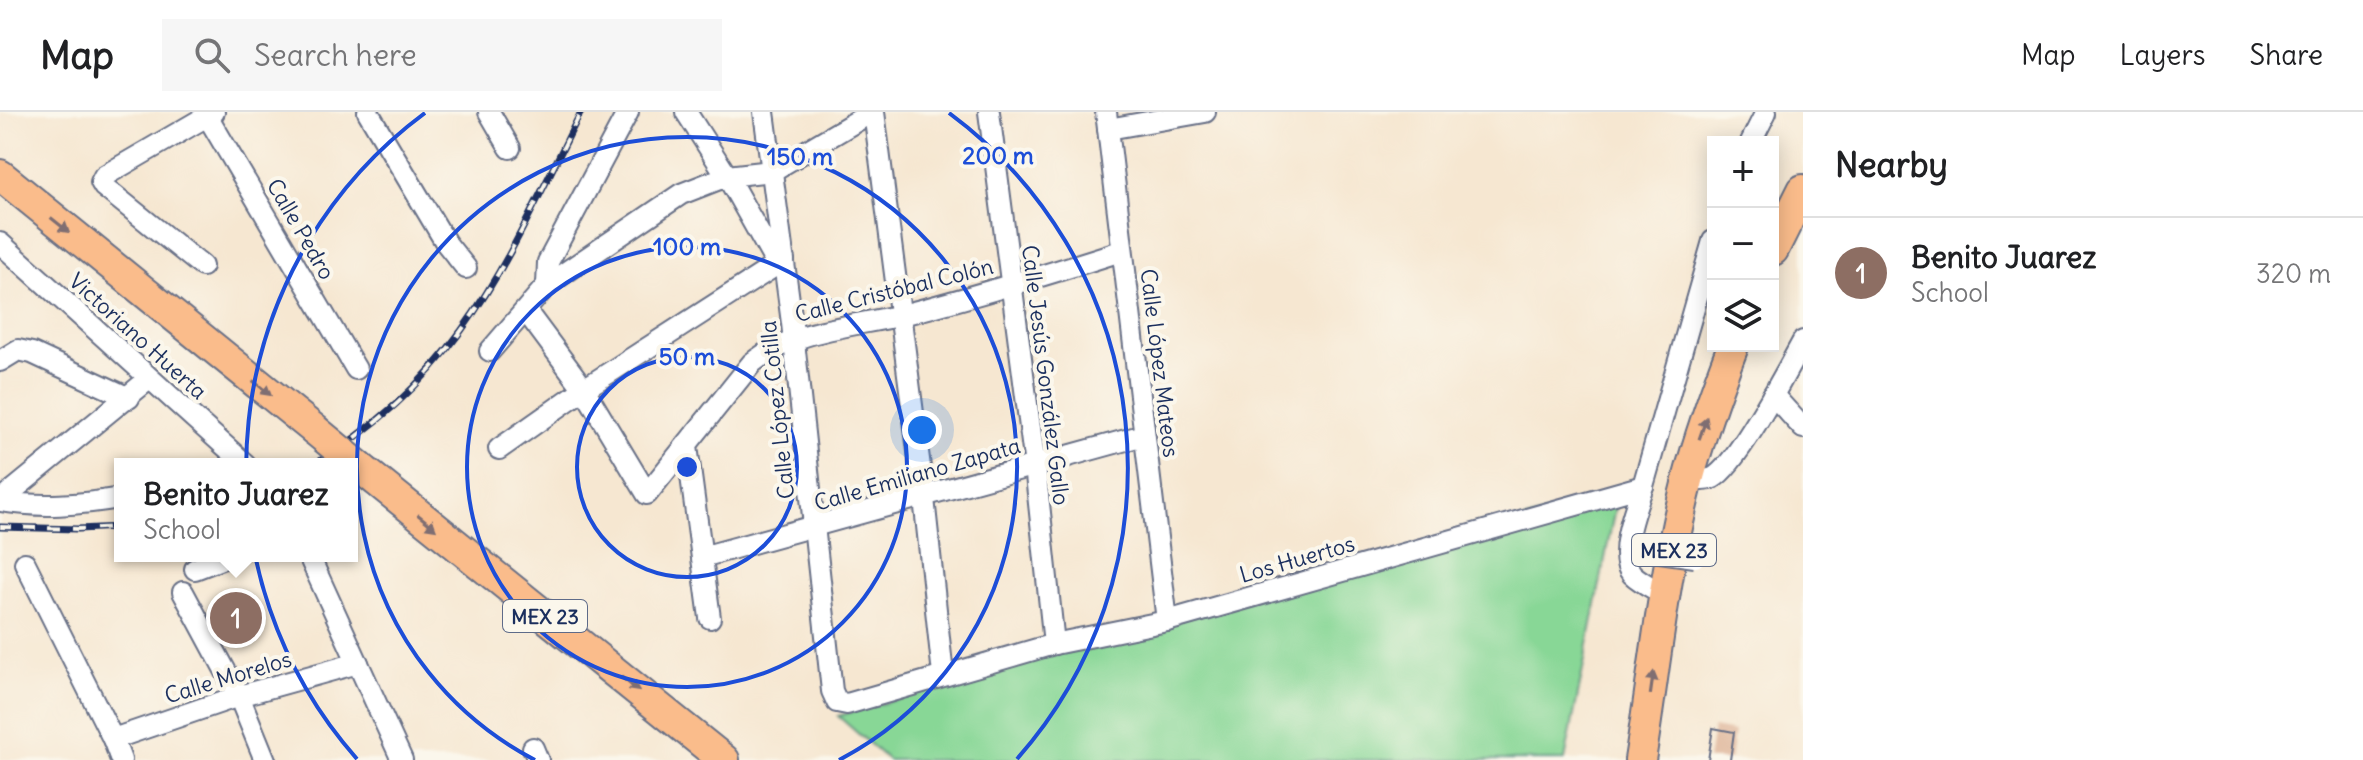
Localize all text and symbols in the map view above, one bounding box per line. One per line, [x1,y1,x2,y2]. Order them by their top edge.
search box [162,19,722,91]
text: Map [40,32,114,79]
icon: search [190,33,234,77]
text: Search here [254,36,417,74]
text: Map [2021,37,2076,73]
text: Layers [2120,37,2206,73]
text: Share [2250,37,2323,73]
map controls [1707,136,1779,352]
button: + [1707,136,1779,208]
text: 200 m [962,140,1034,170]
text: 150 m [767,141,833,171]
text: Nearby [1835,143,1948,186]
street label: Calle Pedro [261,173,341,285]
button: − [1707,208,1779,280]
one-way arrow [50,216,70,233]
text: 100 m [653,231,721,261]
text: Benito Juarez [1911,238,2097,276]
street label: Calle Jesús González Gallo [1016,243,1076,507]
street label: Calle Cristóbal Colón [792,252,996,328]
text: 1 [1856,257,1866,290]
text: 320 m [2256,257,2331,290]
street label: Victoriano Huerta [63,267,213,405]
street label: Calle López Mateos [1135,267,1185,459]
text: School [1911,276,1989,309]
button: layers [1707,280,1779,352]
street label: Calle López Cotilla [754,319,800,501]
text: 50 m [659,341,715,371]
one-way arrow [252,379,272,395]
your location [902,410,942,450]
one-way arrow [1697,416,1709,440]
street label: Calle Emiliano Zapata [811,431,1023,517]
centre of rings [673,453,701,481]
popup [114,458,358,562]
text: Benito Juarez [143,475,329,513]
text: School [143,513,221,546]
one-way arrow [417,513,437,529]
street label: Los Huertos [1236,529,1358,589]
road number: MEX 23 [1632,534,1716,566]
pin: 1 [210,588,262,648]
road number: MEX 23 [503,600,587,632]
street label: Calle Morelos [161,644,295,710]
one-way arrow [1646,670,1659,695]
one-way arrow [620,676,640,692]

